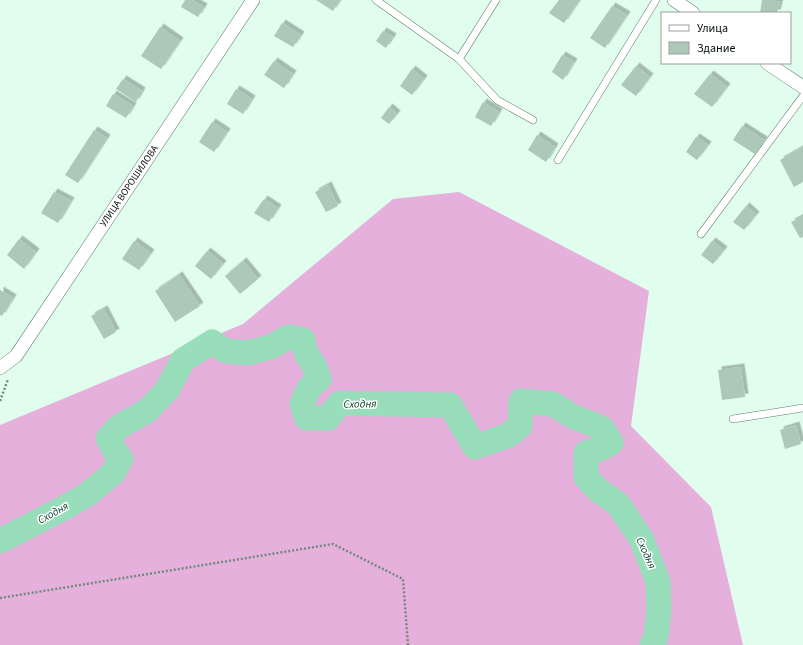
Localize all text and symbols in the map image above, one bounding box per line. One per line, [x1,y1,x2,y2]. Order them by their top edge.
legend [661,12,791,64]
text: Улица [697,20,728,37]
text: Здание [697,40,736,57]
street label: УЛИЦА ВОРОШИЛОВА [96,142,162,230]
water label: Сходня [343,396,377,412]
water label: Сходня [35,498,71,528]
water label: Сходня [632,535,660,571]

